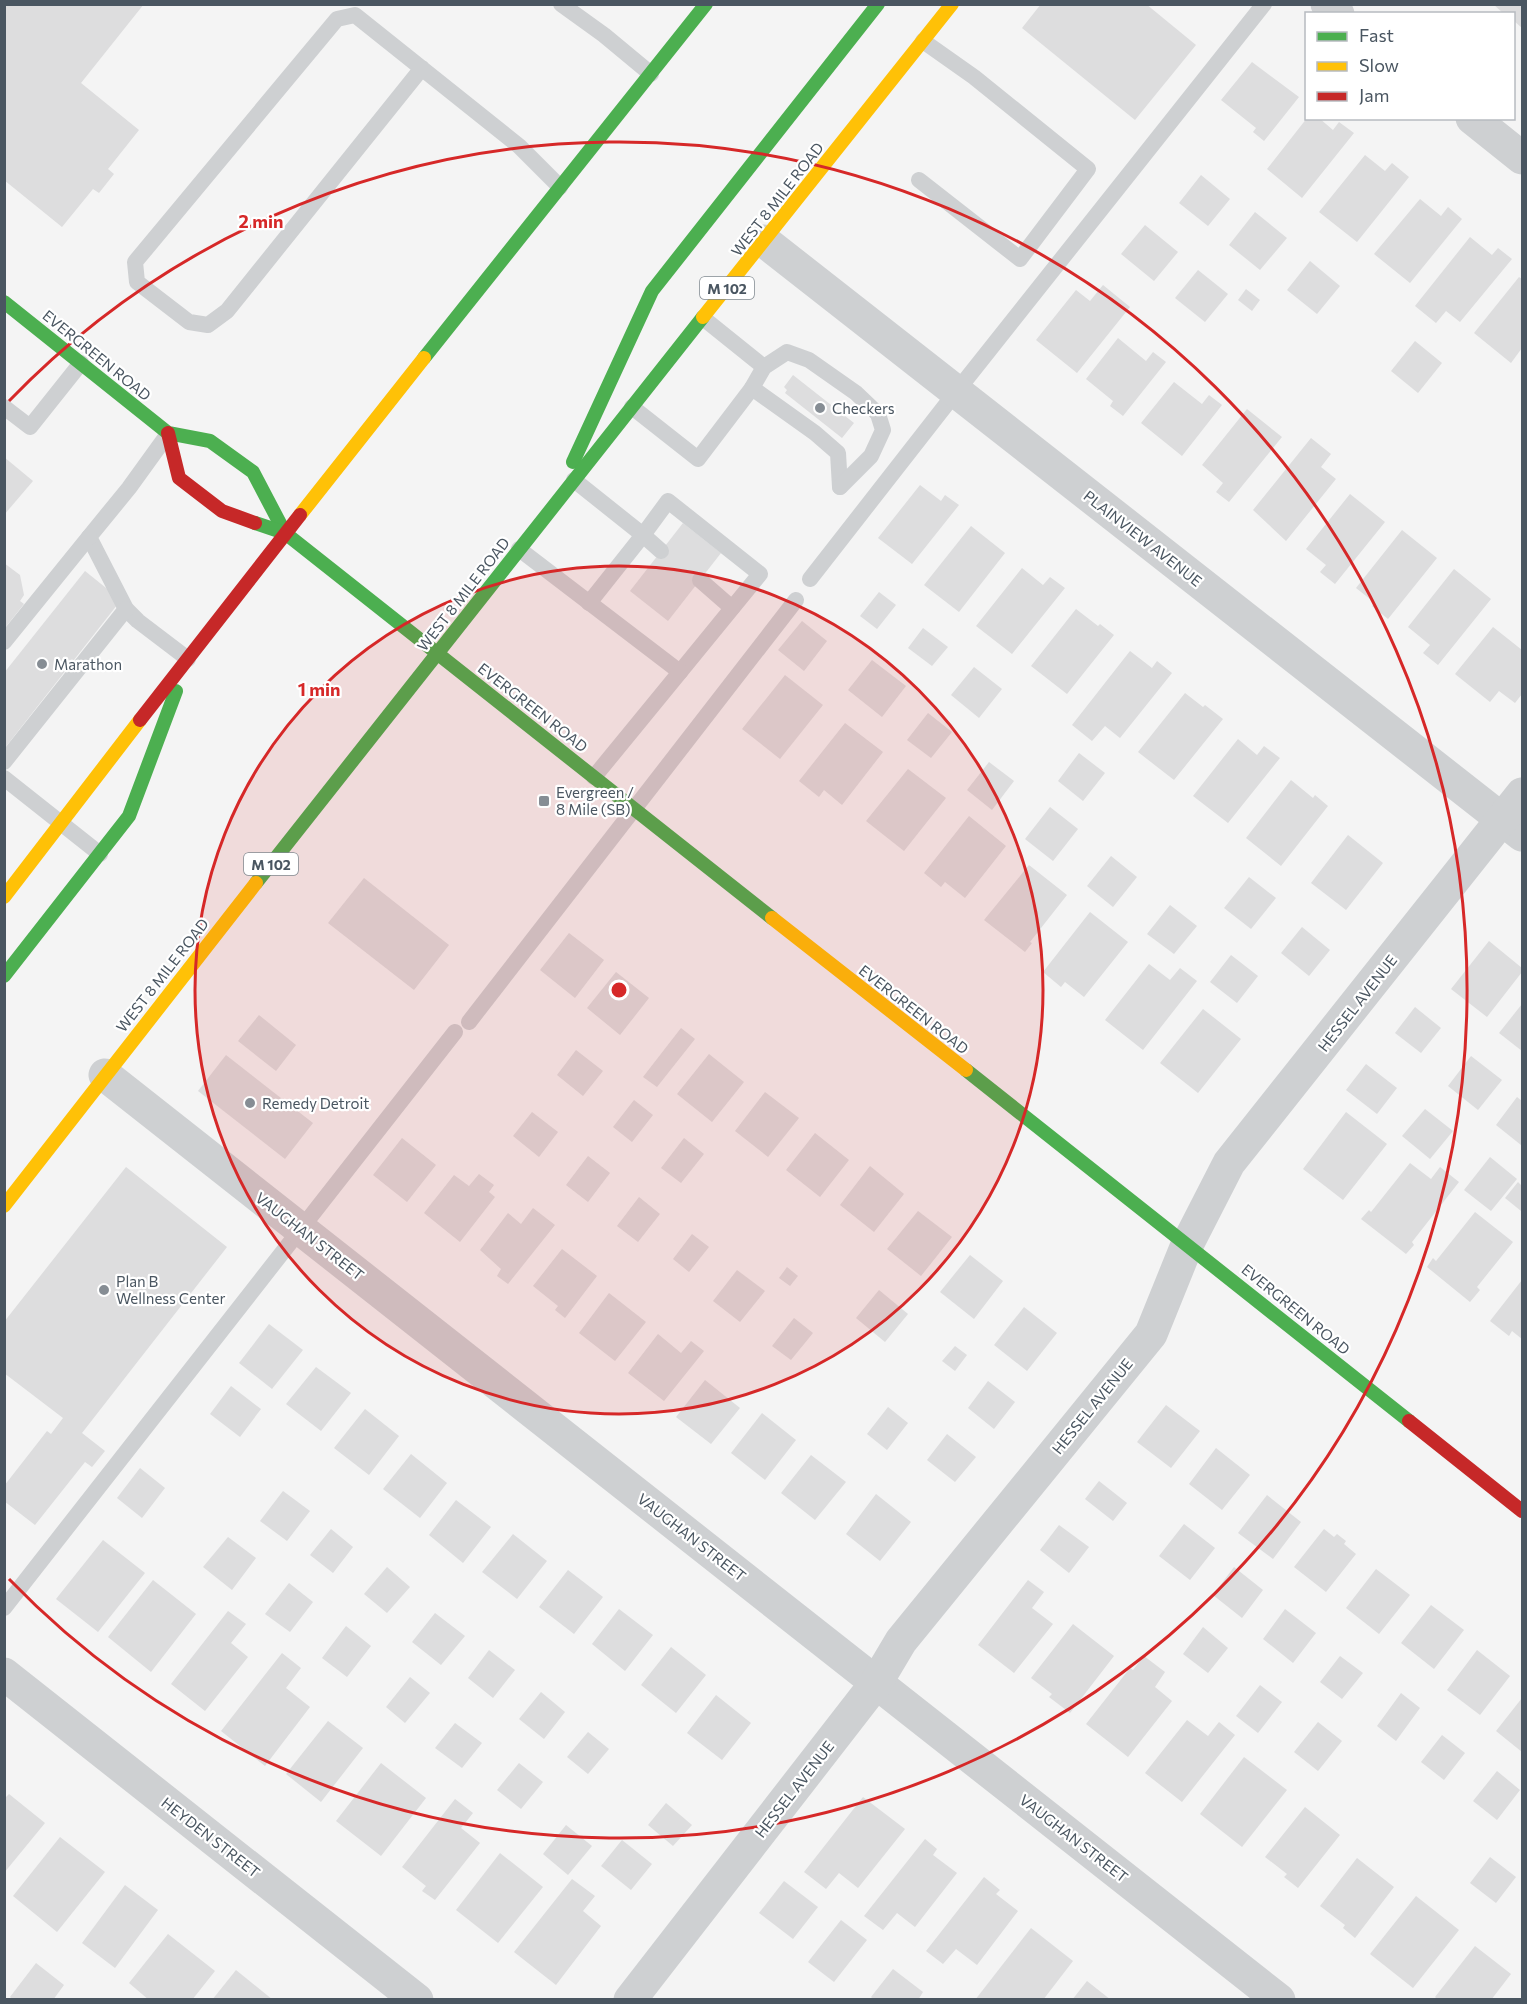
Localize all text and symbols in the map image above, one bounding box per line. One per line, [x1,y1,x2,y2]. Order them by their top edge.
legend [1305,12,1515,120]
text: Fast [1359,24,1394,46]
text: Slow [1359,54,1399,76]
text: Jam [1359,84,1389,106]
street label: WEST 8 MILE ROAD [727,139,827,259]
text: 2 min [239,210,283,232]
road number: M 102 [700,277,754,299]
street label: EVERGREEN ROAD [39,306,155,404]
place label: Checkers [832,399,895,417]
marker: Checkers [813,401,827,415]
street label: PLAINVIEW AVENUE [1080,486,1206,590]
street label: WEST 8 MILE ROAD [413,534,513,654]
place label: Marathon [54,655,122,673]
marker: Marathon [35,657,49,671]
street label: EVERGREEN ROAD [475,659,591,755]
text: 1 min [298,678,340,700]
place label: Evergreen / 8 Mile (SB) [556,783,634,818]
marker: Evergreen / 8 Mile (SB) [537,794,551,808]
road number: M 102 [244,853,298,875]
street label: WEST 8 MILE ROAD [112,915,212,1035]
street label: HESSEL AVENUE [1314,951,1400,1055]
street label: EVERGREEN ROAD [856,961,972,1057]
centre of rings [609,980,629,1000]
place label: Remedy Detroit [262,1094,369,1112]
marker: Remedy Detroit [243,1096,257,1110]
street label: VAUGHAN STREET [252,1188,368,1284]
street label: EVERGREEN ROAD [1238,1260,1354,1358]
place label: Plan B Wellness Center [116,1272,226,1307]
marker: Plan B Wellness Center [97,1283,111,1297]
street label: HESSEL AVENUE [1048,1355,1136,1457]
street label: VAUGHAN STREET [634,1489,750,1585]
street label: HESSEL AVENUE [751,1737,837,1841]
street label: VAUGHAN STREET [1016,1790,1132,1886]
street label: HEYDEN STREET [158,1793,264,1881]

